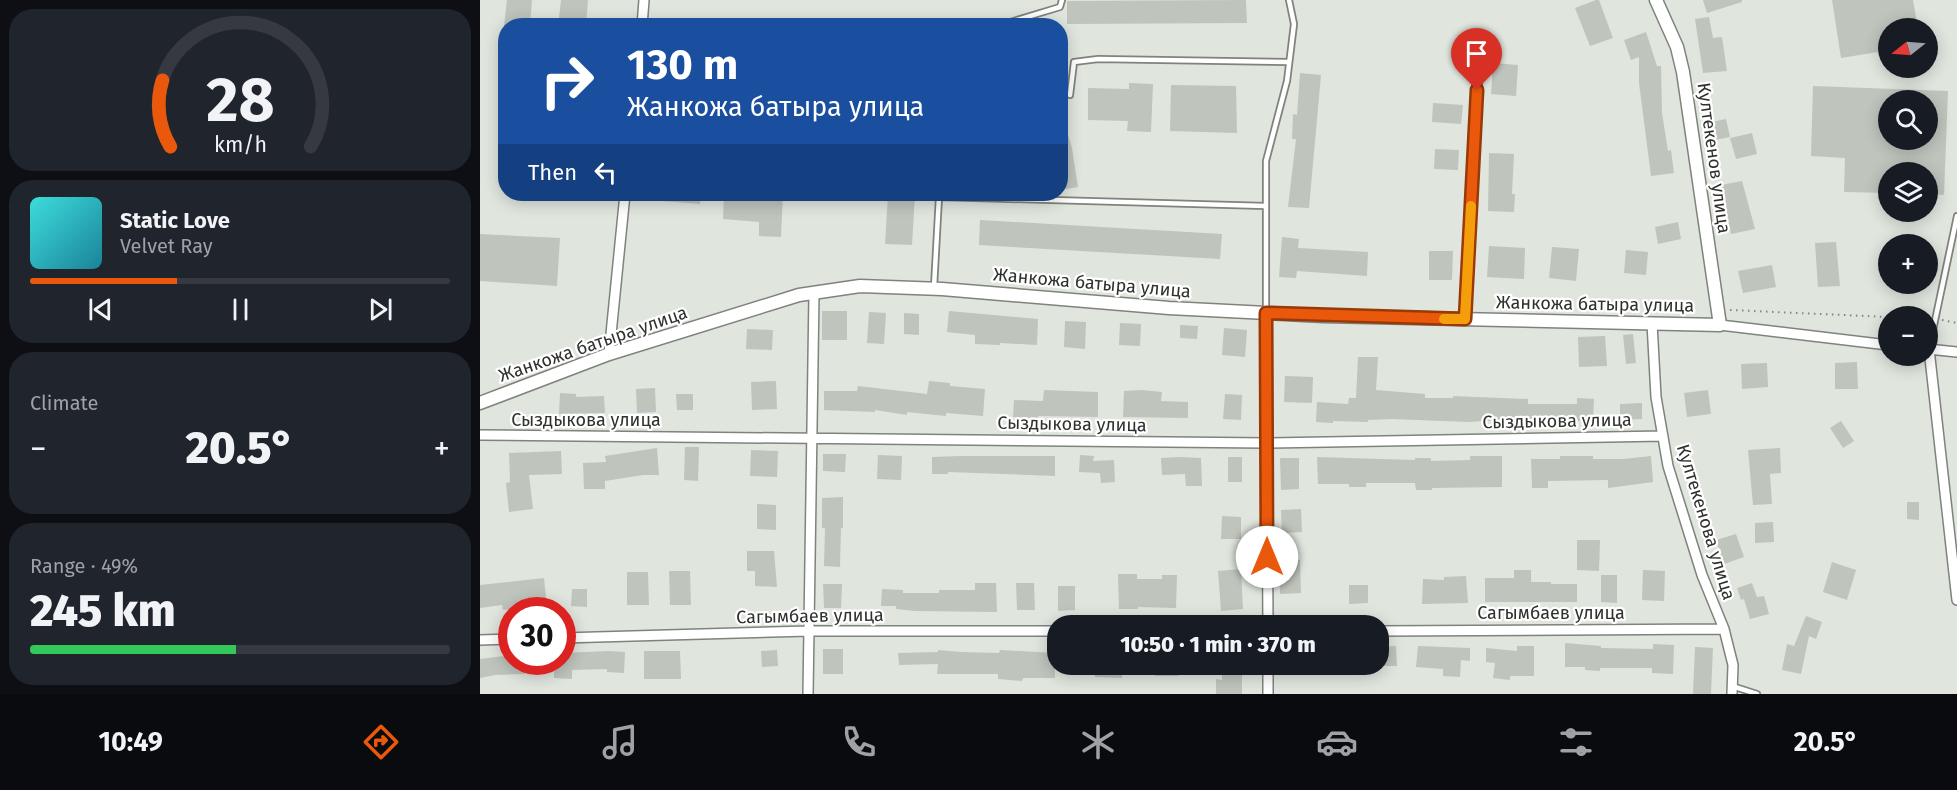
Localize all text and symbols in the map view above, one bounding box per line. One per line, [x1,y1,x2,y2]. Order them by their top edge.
north arrow [1878,18,1938,78]
map controls [1878,18,1938,366]
pin [1451,28,1502,90]
icon: arrive [1460,37,1493,70]
text: 130 m [627,40,738,90]
icon: right [528,42,606,120]
text: 28 [206,63,274,138]
street label: Култекенов улица [1693,81,1735,235]
button: search [1878,90,1938,150]
text: Жанкожа батыра улица [627,91,924,123]
text: km/h [213,133,267,159]
icon: left [589,156,622,189]
text: Then [528,159,577,186]
button: layers [1878,162,1938,222]
text: Static Love [120,207,230,234]
text: Velvet Ray [120,234,213,258]
button: + [1878,234,1938,294]
street label: Жанкожа батыра улица [992,263,1192,303]
street label: Жанкожа батыра улица [1496,291,1694,317]
icon: previous [84,293,117,326]
icon: pause [224,293,257,326]
icon: next [364,293,397,326]
street label: Жанкожа батыра улица [496,301,690,387]
button: − [1878,306,1938,366]
text: Climate [30,391,98,415]
street label: Сыздыкова улица [511,409,661,431]
street label: Сыздыкова улица [1482,409,1632,433]
street label: Сыздыкова улица [997,412,1147,436]
text: 20.5° [185,421,295,475]
text: − [30,429,47,469]
text: + [434,429,450,469]
street label: Култекенова улица [1672,441,1740,603]
position arrow [1235,525,1299,589]
text: Range · 49% [30,554,138,578]
text: 245 km [30,584,176,638]
speed limit sign: 30 [498,597,576,675]
street label: Сагымбаев улица [1477,602,1625,624]
street label: Сагымбаев улица [736,604,884,628]
text: 10:50 · 1 min · 370 m [1120,631,1316,658]
icon: directions [360,721,402,763]
icon: music [599,721,641,763]
icon: phone [838,721,880,763]
icon: climate [1077,721,1119,763]
icon: car [1316,721,1358,763]
icon: filters [1555,721,1597,763]
text: 10:49 [98,726,163,758]
text: 20.5° [1794,726,1858,758]

